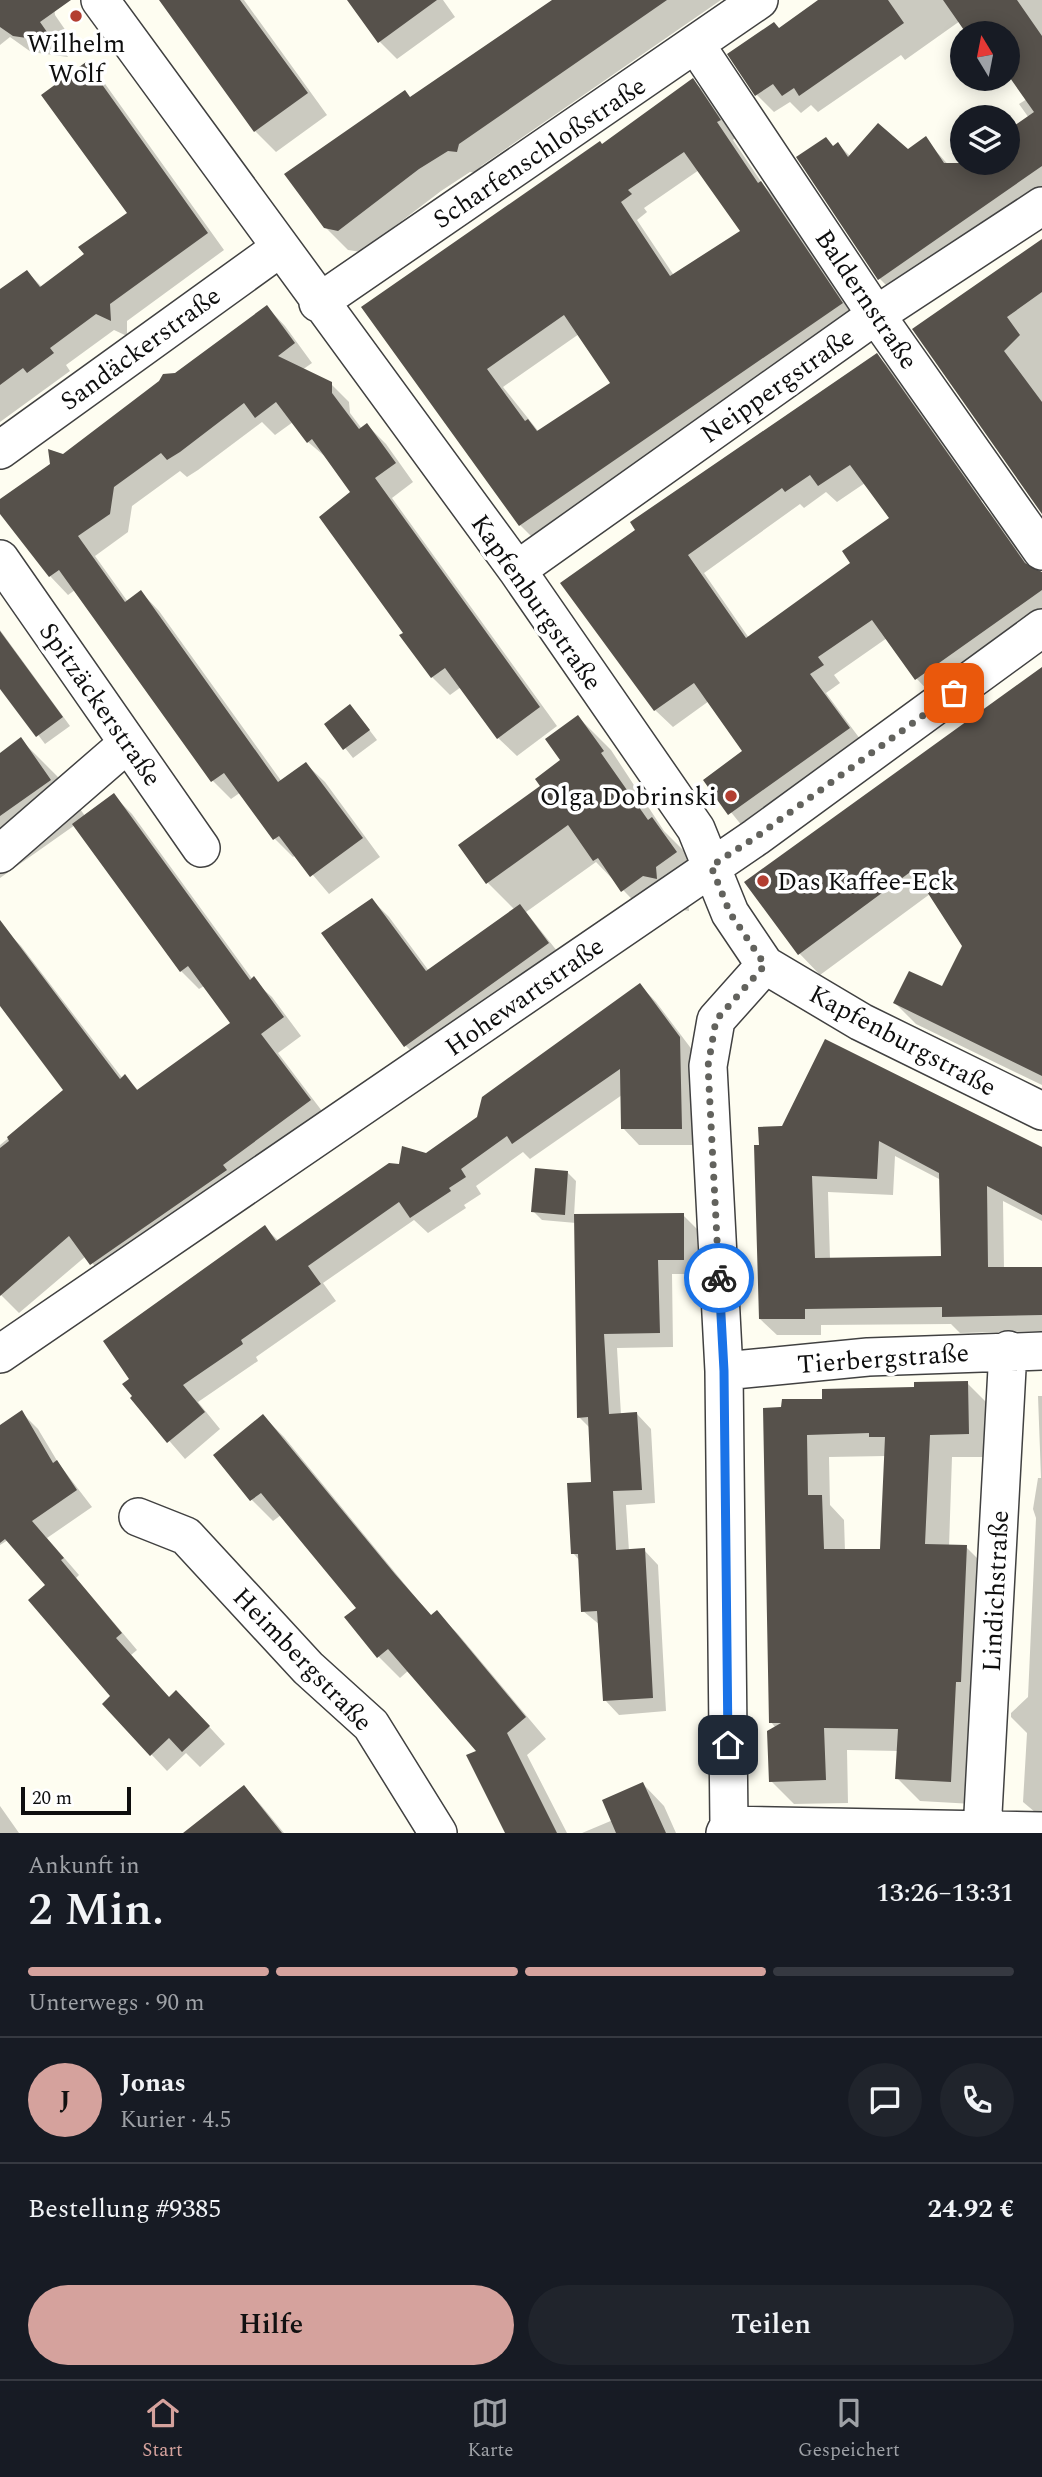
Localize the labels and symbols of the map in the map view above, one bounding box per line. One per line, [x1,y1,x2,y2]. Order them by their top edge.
marker: Wilhelm Wolf [68,8,84,24]
north arrow [950,21,1020,91]
place label: Wilhelm Wolf [27,24,125,94]
street label: Scharfenschloßstraße [425,66,654,239]
street label: Baldernstraße [804,221,928,378]
street label: Sandäckerstraße [52,277,230,421]
street label: Neippergstraße [692,318,863,454]
street label: Kapfenburgstraße [460,506,612,699]
street label: Spitzäckerstraße [29,614,172,795]
pin [924,663,984,723]
place label: Olga Dobrinski [540,777,717,817]
marker: Olga Dobrinski [723,788,739,804]
place label: Das Kaffee-Eck [777,862,955,902]
marker: Das Kaffee-Eck [755,873,771,889]
street label: Hohewartstraße [437,927,612,1067]
street label: Kapfenburgstraße [802,975,1003,1107]
courier [684,1243,754,1313]
street label: Tierbergstraße [796,1333,970,1385]
street label: Lindichstraße [972,1509,1020,1673]
street label: Heimbergstraße [223,1578,382,1741]
pin [698,1715,758,1775]
scale bar [21,1784,131,1816]

